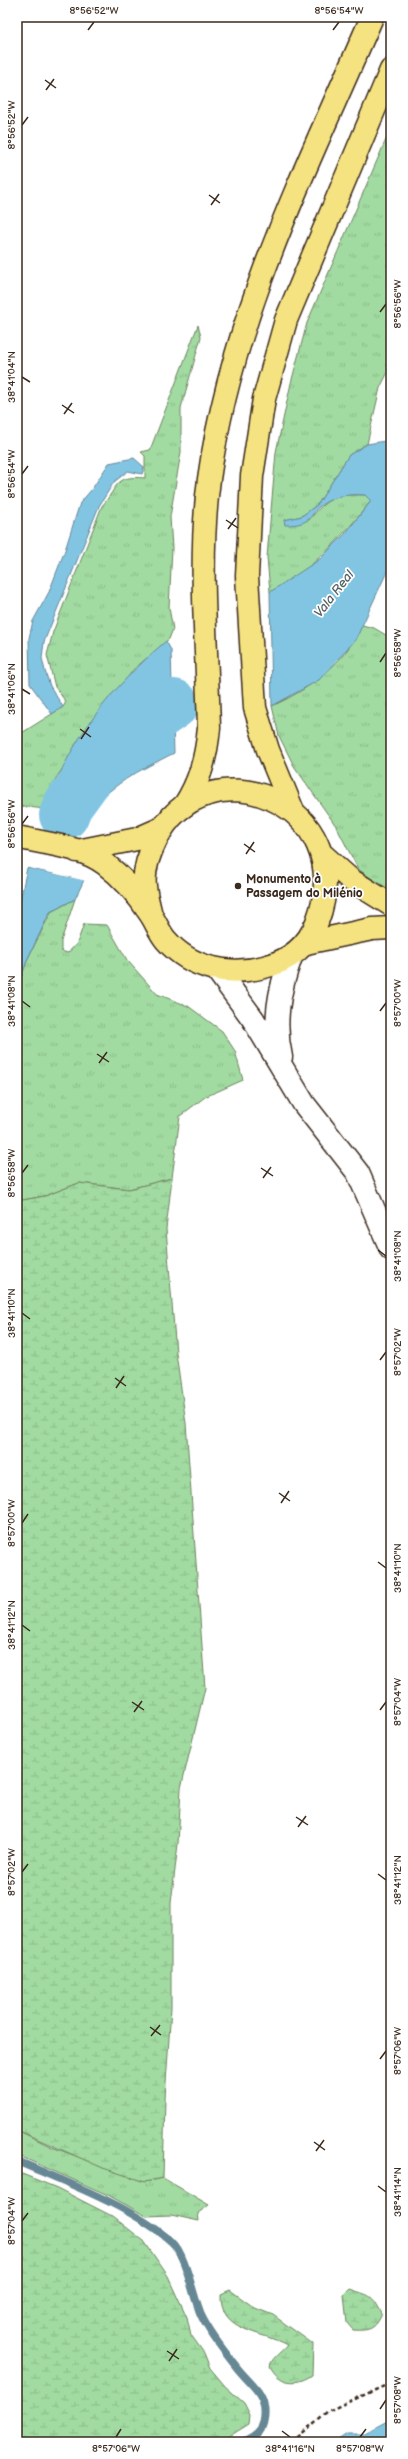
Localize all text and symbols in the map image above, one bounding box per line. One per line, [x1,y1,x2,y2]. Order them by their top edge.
text: 8°56'52"W [70,5,119,17]
text: 8°56'54"W [314,5,364,17]
text: 8°56'52"W [6,101,18,150]
text: 8°56'56"W [392,279,404,329]
text: 38°41'04"N [6,351,18,403]
text: 8°56'54"W [6,449,18,499]
water label: Vala Real [311,566,358,621]
text: 8°56'58"W [392,629,404,677]
text: 38°41'06"N [6,663,18,715]
text: 8°56'56"W [6,799,18,849]
place label: Monumento à Passagem do Milénio [246,872,363,901]
marker: Monumento à Passagem do Milénio [233,881,243,891]
text: 38°41'08"N [6,975,18,1027]
text: 8°57'00"W [392,979,404,1027]
text: 8°56'58"W [6,1149,18,1197]
text: 38°41'08"N [392,1230,404,1282]
text: 38°41'10"N [6,1288,18,1338]
text: 8°57'02"W [392,1328,404,1376]
text: 8°57'00"W [6,1499,18,1547]
text: 38°41'10"N [392,1543,404,1593]
text: 38°41'12"N [6,1600,18,1650]
text: 8°57'04"W [392,1678,404,1726]
text: 8°57'02"W [6,1848,18,1896]
text: 38°41'12"N [392,1855,404,1905]
text: 8°57'06"W [392,2027,404,2075]
text: 38°41'14"N [392,2167,404,2217]
text: 8°57'04"W [6,2197,18,2245]
text: 8°57'08"W [392,2376,404,2424]
text: 8°57'06"W [92,2443,140,2455]
text: 38°41'16"N [265,2443,315,2455]
text: 8°57'08"W [336,2443,384,2455]

